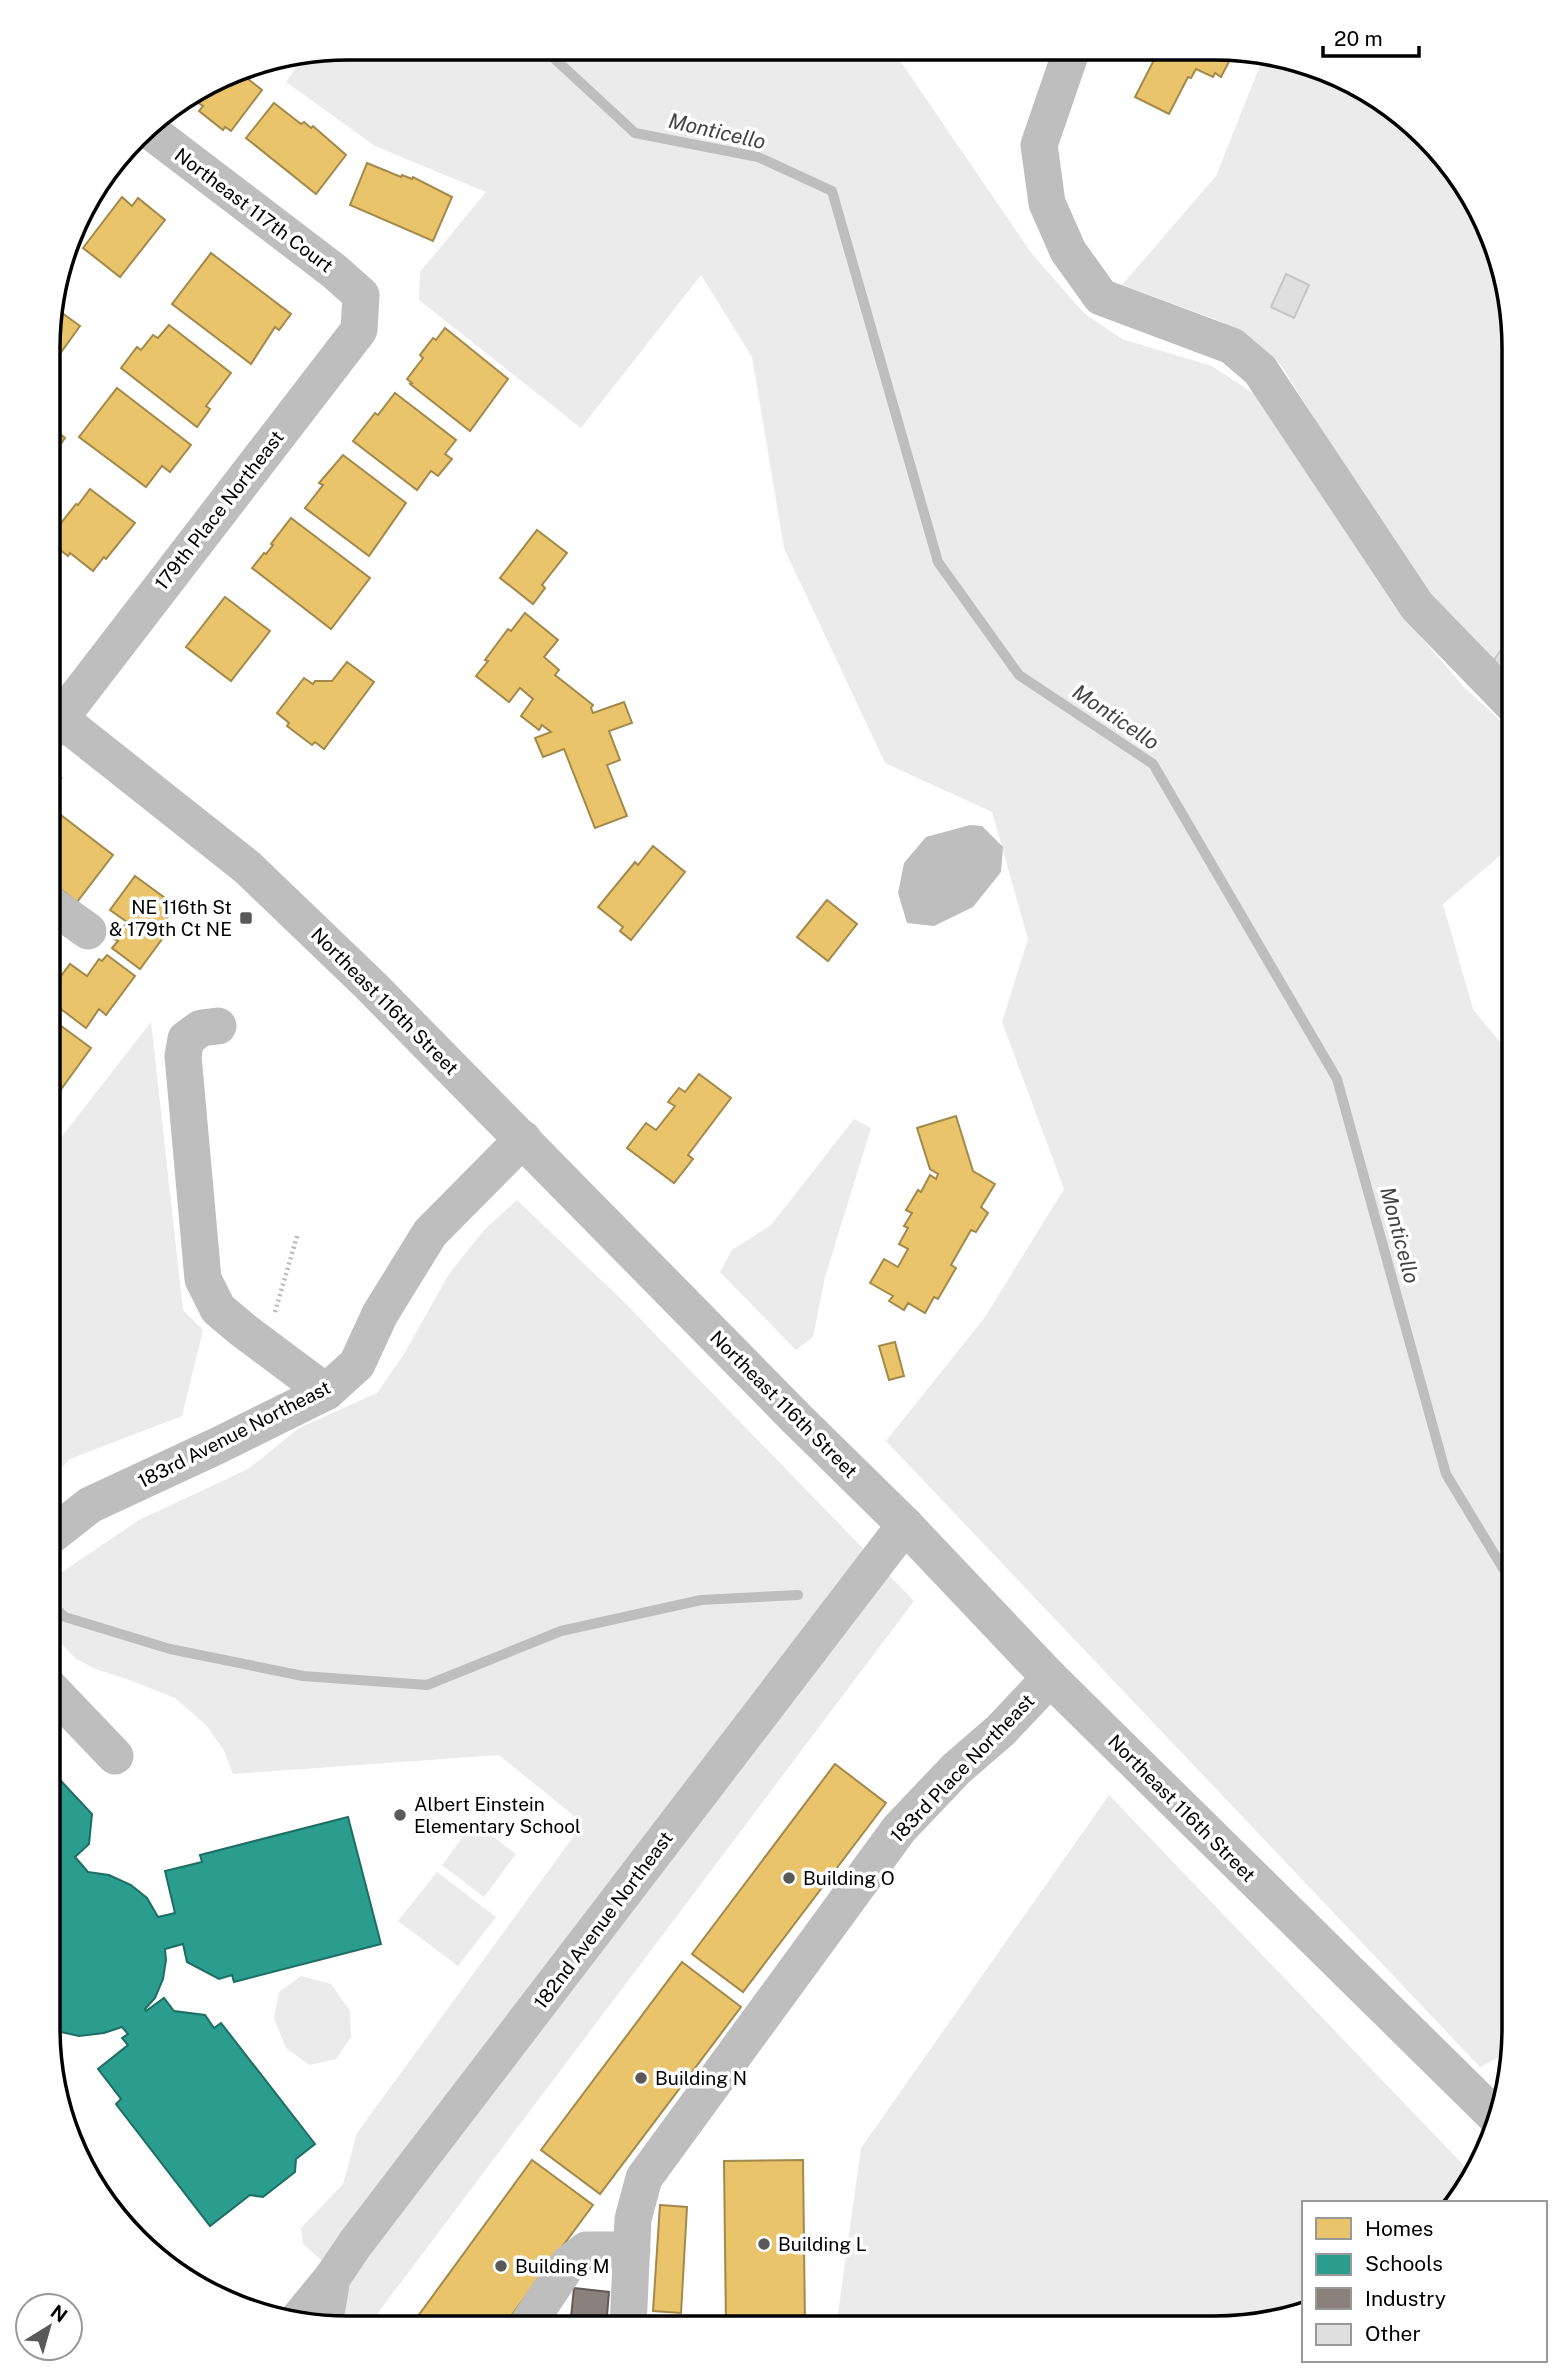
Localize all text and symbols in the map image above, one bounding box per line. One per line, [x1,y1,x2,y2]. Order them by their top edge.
scale bar [1323,14,1419,58]
text: 20 m [1334,26,1383,51]
water label: Monticello [666,108,768,154]
street label: Northeast 117th Court [171,143,337,277]
street label: 179th Place Northeast [150,426,288,594]
water label: Monticello [1068,679,1164,755]
place label: NE 116th St & 179th Ct NE [109,896,232,940]
marker: NE 116th St & 179th Ct NE [238,910,254,926]
street label: Northeast 116th Street [307,923,463,1079]
water label: Monticello [1375,1184,1425,1286]
street label: Northeast 116th Street [706,1326,862,1482]
street label: 183rd Avenue Northeast [134,1376,334,1492]
street label: 183rd Place Northeast [886,1689,1038,1847]
street label: Northeast 116th Street [1104,1730,1260,1886]
place label: Albert Einstein Elementary School [414,1793,581,1837]
marker: Albert Einstein Elementary School [392,1807,408,1823]
street label: 182nd Avenue Northeast [529,1827,677,2013]
place label: Building O [803,1867,895,1889]
marker: Building O [781,1870,797,1886]
place label: Building N [655,2067,747,2089]
marker: Building N [633,2070,649,2086]
legend [1302,2201,1547,2362]
text: Homes [1365,2216,1433,2241]
place label: Building L [778,2233,867,2255]
marker: Building L [756,2236,772,2252]
text: Schools [1365,2251,1443,2276]
place label: Building M [515,2255,610,2277]
marker: Building M [493,2258,509,2274]
text: Industry [1365,2286,1446,2311]
north arrow [14,2292,84,2362]
text: N [47,2300,72,2327]
text: Other [1365,2321,1421,2346]

